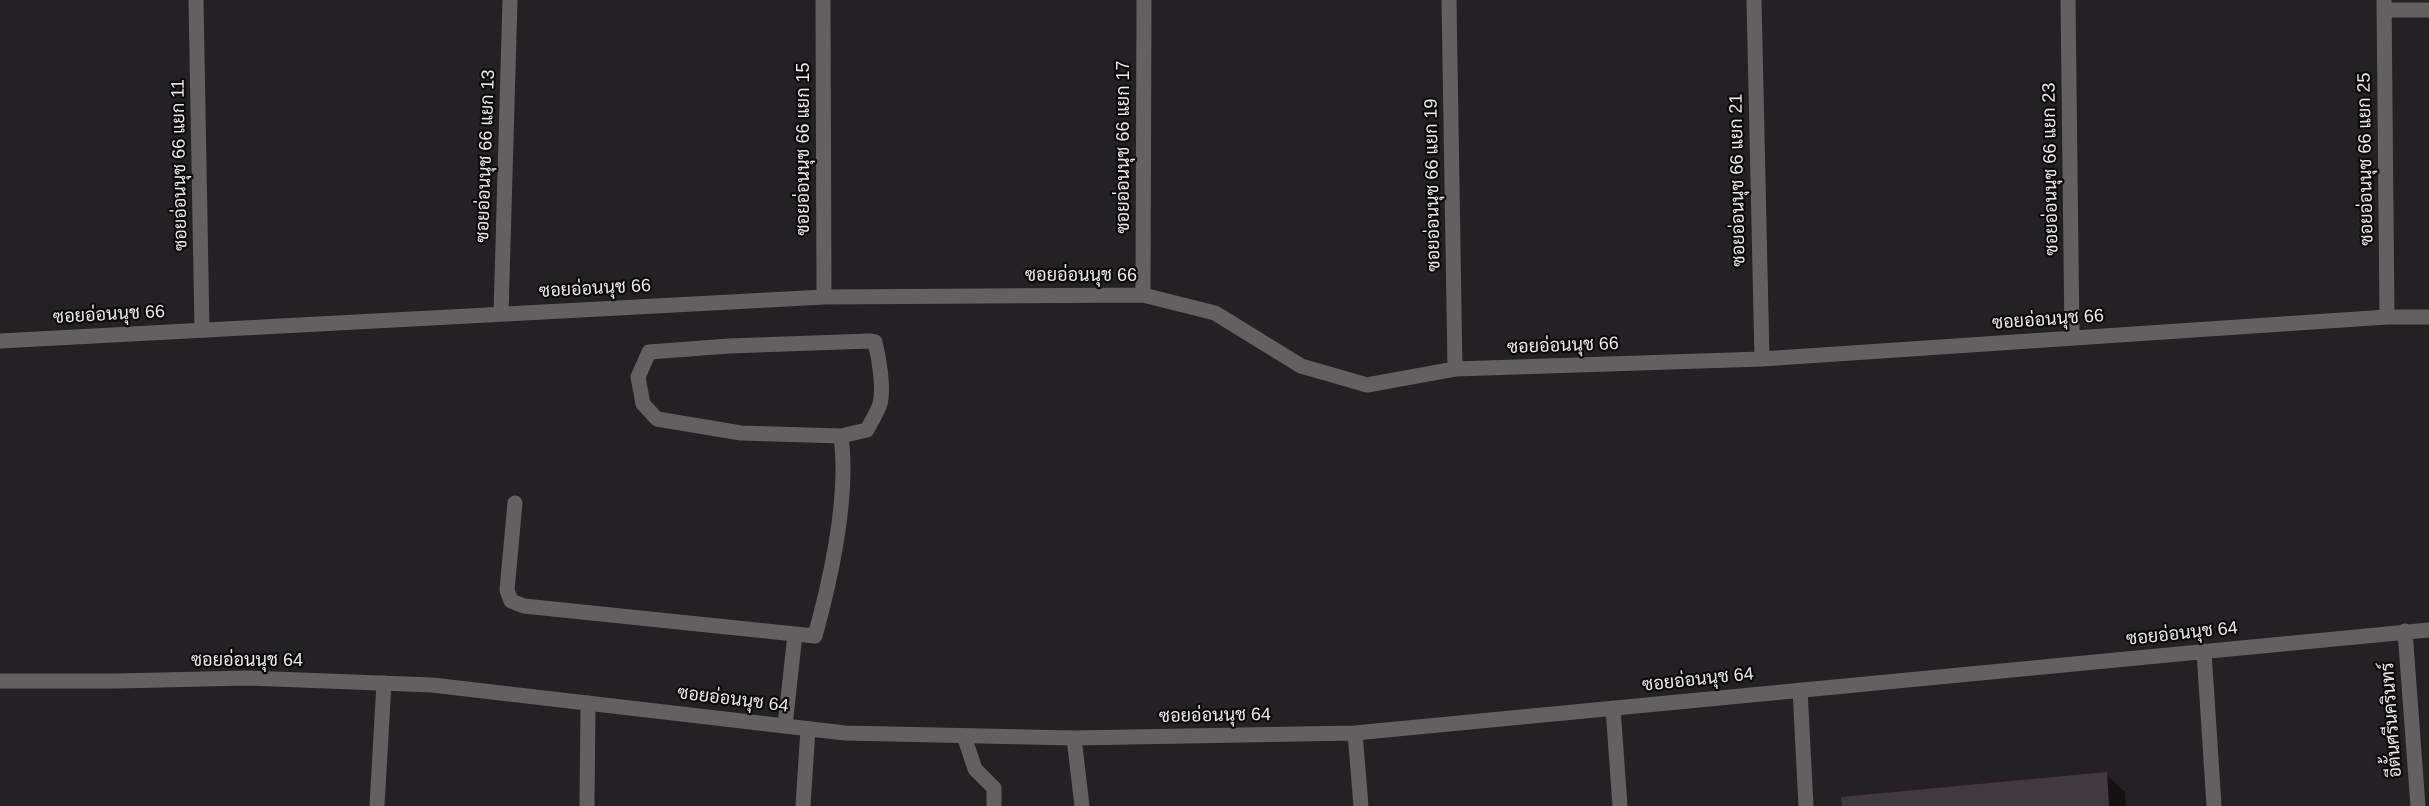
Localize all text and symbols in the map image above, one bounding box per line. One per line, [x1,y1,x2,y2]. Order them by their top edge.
street label: ซอยอ่อนนุช 66 แยก 17 [1113,60,1135,234]
street label: ซอยอ่อนนุช 66 แยก 15 [793,62,815,236]
street label: ซอยอ่อนนุช 66 แยก 13 [472,69,500,243]
street label: ซอยอ่อนนุช 66 แยก 25 [2354,72,2378,246]
street label: ซอยอ่อนนุช 66 แยก 11 [168,79,192,251]
street label: ซอยอ่อนนุช 66 แยก 23 [2039,82,2063,256]
street label: ซอยอ่อนนุช 66 แยก 21 [1726,93,1750,267]
street label: ซอยอ่อนนุช 66 แยก 19 [1421,98,1445,272]
street label: ซอยอ่อนนุช 66 [1025,265,1137,287]
street label: ซอยอ่อนนุช 66 [539,275,651,303]
street label: ซอยอ่อนนุช 66 [53,301,165,329]
street label: ซอยอ่อนนุช 66 [1991,305,2105,335]
street label: ซอยอ่อนนุช 66 [1507,333,1619,359]
street label: ซอยอ่อนนุช 64 [2125,617,2239,651]
street label: ซอยอ่อนนุช 64 [191,650,303,672]
street label: อีตั้นศรีนครินทร์ [2377,662,2407,778]
street label: ซอยอ่อนนุช 64 [1641,663,1755,697]
street label: ซอยอ่อนนุช 64 [676,682,790,718]
street label: ซอยอ่อนนุช 64 [1159,704,1271,728]

